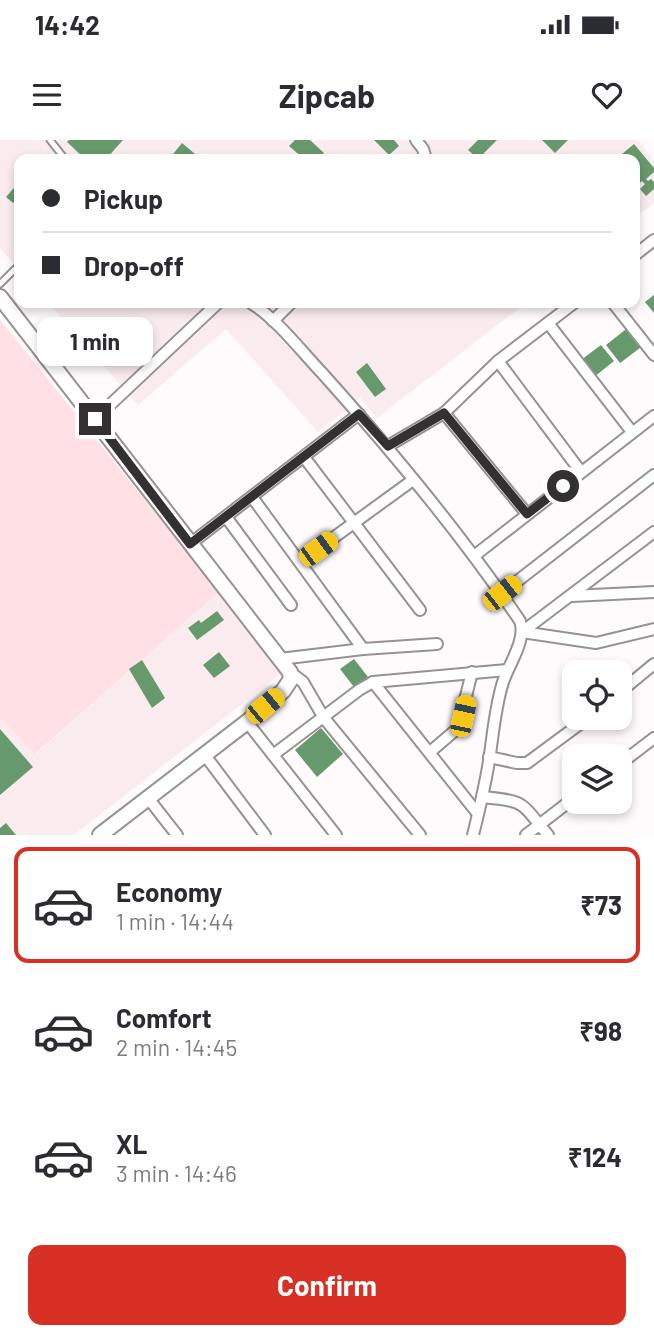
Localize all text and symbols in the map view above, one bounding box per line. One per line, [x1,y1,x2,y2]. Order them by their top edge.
text: 14:42 [35,9,100,40]
icon: menu [28,76,66,114]
text: Zipcab [279,76,375,114]
icon: heart [588,76,626,114]
text: Pickup [84,183,163,214]
text: Drop-off [84,250,184,281]
callout: 1 min [37,317,153,366]
text: 1 min [70,327,120,355]
route end [79,403,111,435]
route start [547,470,579,502]
car [295,528,342,570]
car [479,572,526,614]
map controls [562,660,632,814]
button: locate [562,660,632,730]
car [243,684,288,728]
car [449,693,478,739]
button: layers [562,744,632,814]
icon: car [32,874,95,937]
text: Economy [116,876,222,907]
text: ₹73 [580,889,622,920]
text: 1 min · 14:44 [116,907,234,935]
icon: car [32,1000,95,1063]
text: Comfort [116,1002,212,1033]
text: ₹98 [579,1015,622,1046]
text: 2 min · 14:45 [116,1033,237,1061]
icon: car [32,1126,95,1189]
text: XL [116,1128,147,1159]
text: ₹124 [568,1141,622,1172]
text: 3 min · 14:46 [116,1159,237,1187]
button: Confirm [28,1245,626,1325]

